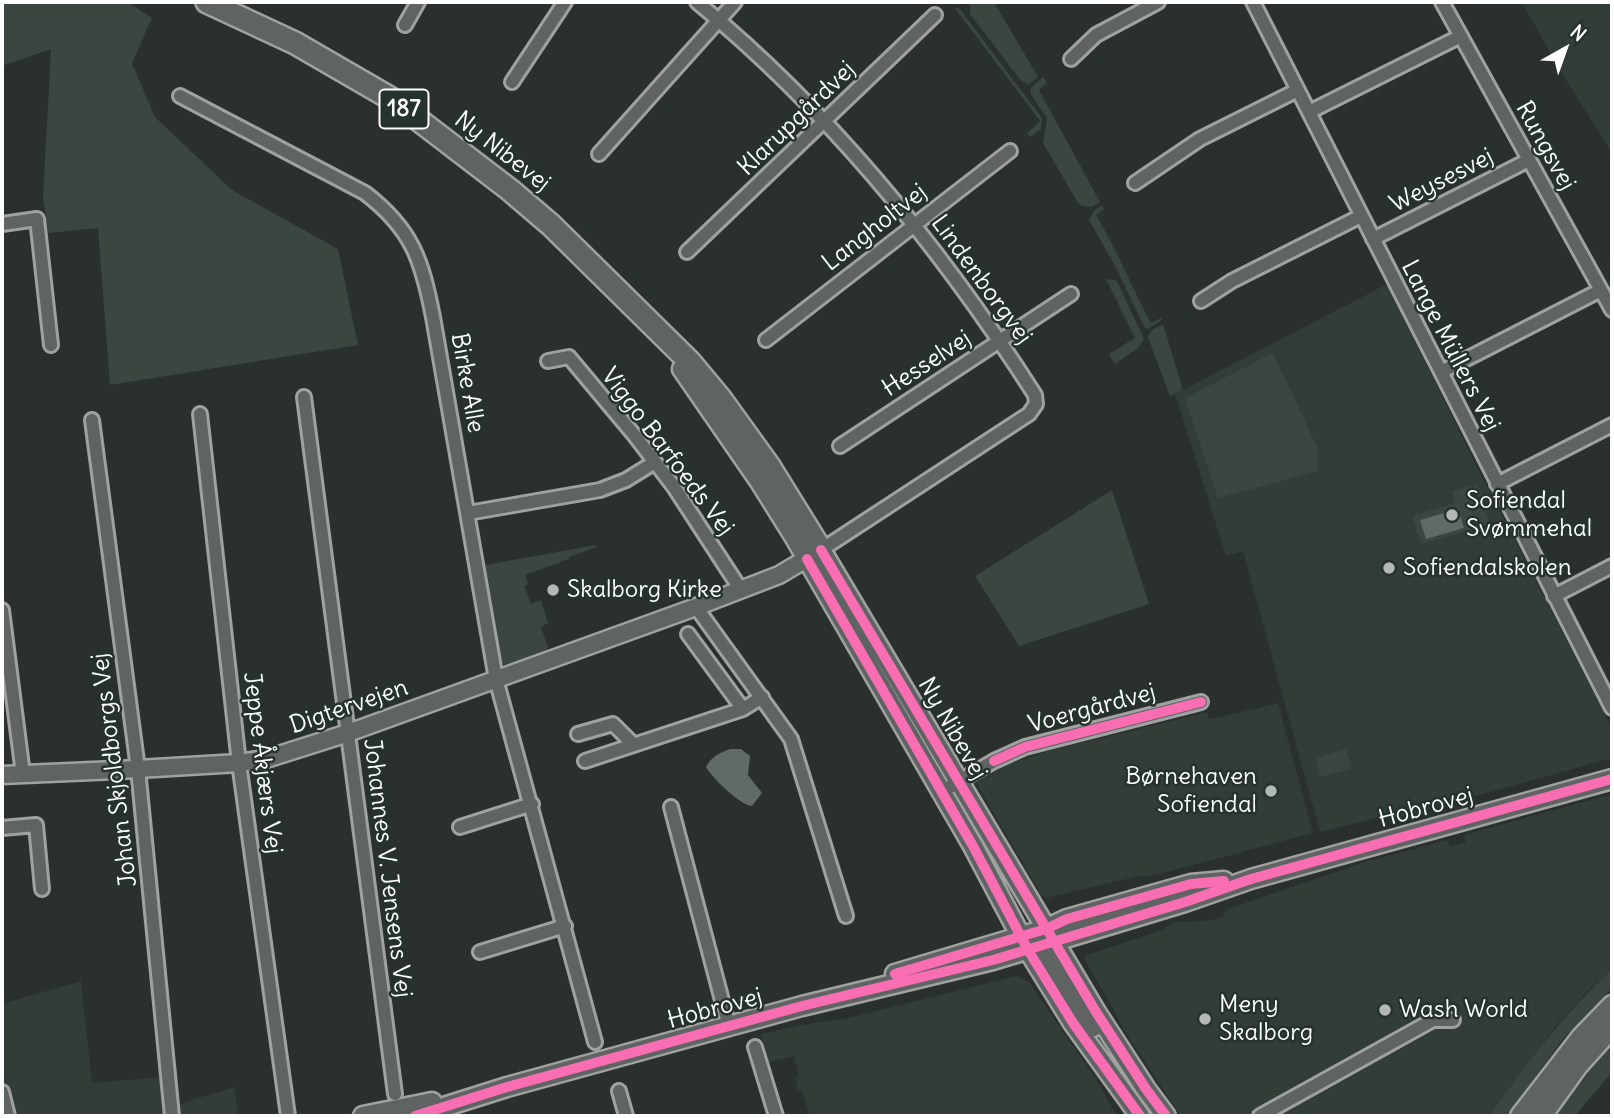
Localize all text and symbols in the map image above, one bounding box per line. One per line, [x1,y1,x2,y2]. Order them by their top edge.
north arrow [1530,14,1600,84]
text: N [1566,19,1591,46]
street label: Klarupgårdvej [732,56,862,182]
road number: 187 [380,90,428,128]
street label: Rungsvej [1509,96,1581,196]
street label: Ny Nibevej [448,106,556,198]
street label: Weysesvej [1385,143,1499,219]
street label: Langholtvej [817,178,933,278]
street label: Lindenborgvej [924,210,1038,350]
street label: Lange Müllers Vej [1394,256,1506,436]
street label: Hesselvej [877,325,977,403]
street label: Birke Alle [444,331,490,435]
street label: Viggo Barfoeds Vej [595,362,739,542]
place label: Sofiendal Svømmehal [1466,487,1592,543]
marker: Sofiendal Svømmehal [1444,507,1460,523]
place label: Sofiendalskolen [1403,554,1572,582]
marker: Sofiendalskolen [1381,560,1397,576]
place label: Skalborg Kirke [567,576,722,604]
marker: Skalborg Kirke [545,582,561,598]
street label: Johan Skjoldborgs Vej [86,651,144,889]
street label: Jeppe Åkjærs Vej [237,670,287,856]
street label: Digtervejen [286,673,412,741]
street label: Ny Nibevej [911,673,993,785]
street label: Voergårdvej [1025,678,1159,740]
street label: Johannes V. Jensens Vej [357,737,417,999]
place label: Børnehaven Sofiendal [1125,763,1257,819]
street label: Hobrovej [1375,782,1477,834]
marker: Børnehaven Sofiendal [1263,783,1279,799]
street label: Hobrovej [664,983,766,1035]
place label: Meny Skalborg [1219,991,1313,1047]
place label: Wash World [1399,996,1528,1024]
marker: Wash World [1377,1002,1393,1018]
marker: Meny Skalborg [1197,1011,1213,1027]

